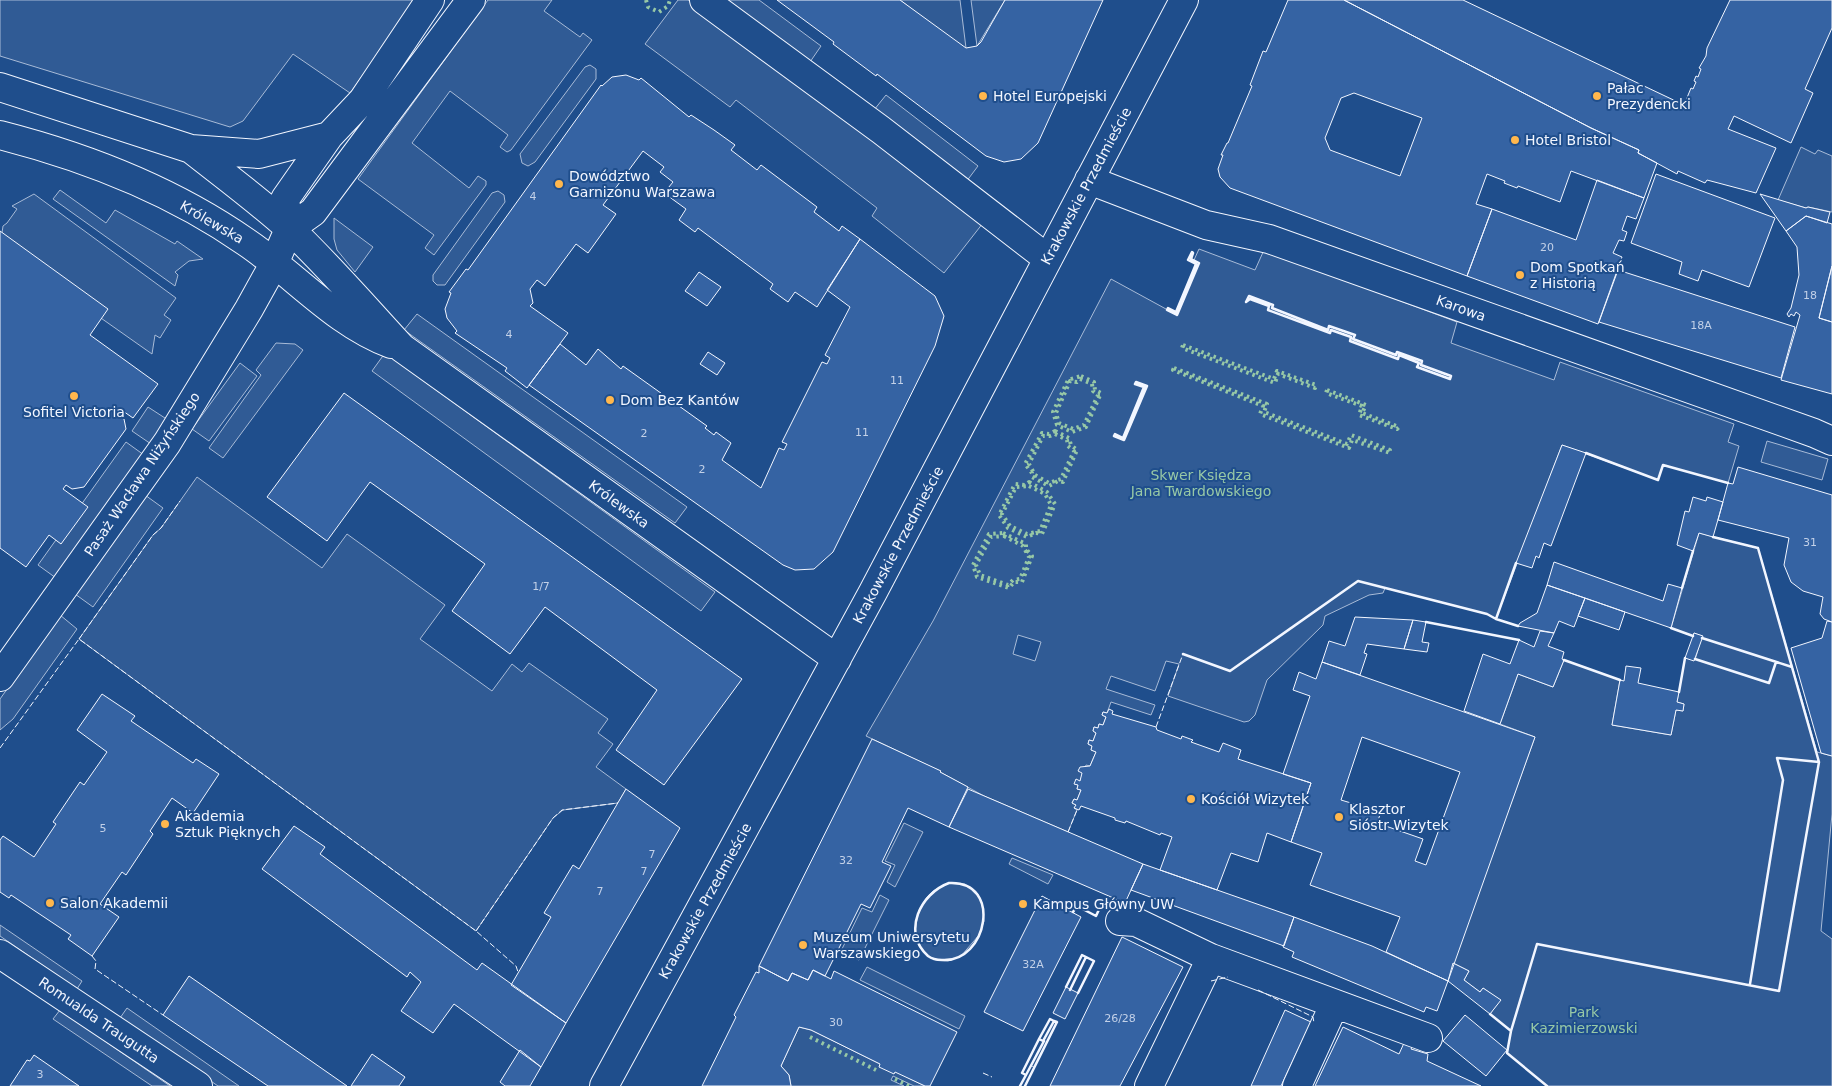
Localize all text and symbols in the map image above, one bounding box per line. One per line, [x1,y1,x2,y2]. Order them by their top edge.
place label: Pałac Prezydencki [1607,80,1691,112]
place label: Hotel Europejski [993,88,1107,104]
marker: Hotel Europejski [977,90,989,102]
marker: Pałac Prezydencki [1591,90,1603,102]
street label: Krakowskie Przedmieście [1038,105,1134,267]
place label: Hotel Bristol [1525,132,1611,148]
marker: Hotel Bristol [1509,134,1521,146]
place label: Dowództwo Garnizonu Warszawa [569,168,715,200]
marker: Dowództwo Garnizonu Warszawa [553,178,565,190]
house number: 4 [530,190,537,203]
street label: Królewska [177,197,247,247]
house number: 20 [1540,241,1554,254]
place label: Dom Spotkań z Historią [1530,259,1625,291]
marker: Dom Spotkań z Historią [1514,269,1526,281]
house number: 18 [1803,289,1817,302]
street label: Karowa [1434,292,1488,324]
house number: 18A [1690,319,1712,332]
house number: 4 [506,328,513,341]
house number: 11 [890,374,904,387]
street label: Pasaż Wacława Niżyńskiego [81,389,203,559]
marker: Sofitel Victoria [68,390,80,402]
place label: Dom Bez Kantów [620,392,739,408]
marker: Dom Bez Kantów [604,394,616,406]
place label: Sofitel Victoria [23,404,125,420]
house number: 11 [855,426,869,439]
house number: 2 [641,427,648,440]
house number: 2 [699,463,706,476]
street label: Krakowskie Przedmieście [850,464,946,626]
park label: Skwer Księdza Jana Twardowskiego [1130,467,1271,499]
street label: Królewska [586,477,652,531]
house number: 31 [1803,536,1817,549]
house number: 1/7 [532,580,550,593]
place label: Kościół Wizytek [1201,791,1310,807]
marker: Kościół Wizytek [1185,793,1197,805]
place label: Klasztor Sióstr Wizytek [1349,801,1449,833]
place label: Akademia Sztuk Pięknych [175,808,281,840]
marker: Klasztor Sióstr Wizytek [1333,811,1345,823]
marker: Akademia Sztuk Pięknych [159,818,171,830]
street label: Krakowskie Przedmieście [655,820,755,982]
house number: 5 [100,822,107,835]
house number: 7 [649,848,656,861]
house number: 32 [839,854,853,867]
house number: 7 [641,865,648,878]
house number: 7 [597,885,604,898]
place label: Salon Akademii [60,895,168,911]
place label: Kampus Główny UW [1033,896,1174,912]
marker: Salon Akademii [44,897,56,909]
marker: Kampus Główny UW [1017,898,1029,910]
place label: Muzeum Uniwersytetu Warszawskiego [813,929,970,961]
marker: Muzeum Uniwersytetu Warszawskiego [797,939,809,951]
house number: 32A [1022,958,1044,971]
street label: Romualda Traugutta [36,974,162,1066]
park label: Park Kazimierzowski [1530,1004,1638,1036]
house number: 26/28 [1104,1012,1136,1025]
house number: 30 [829,1016,843,1029]
house number: 3 [37,1068,44,1081]

